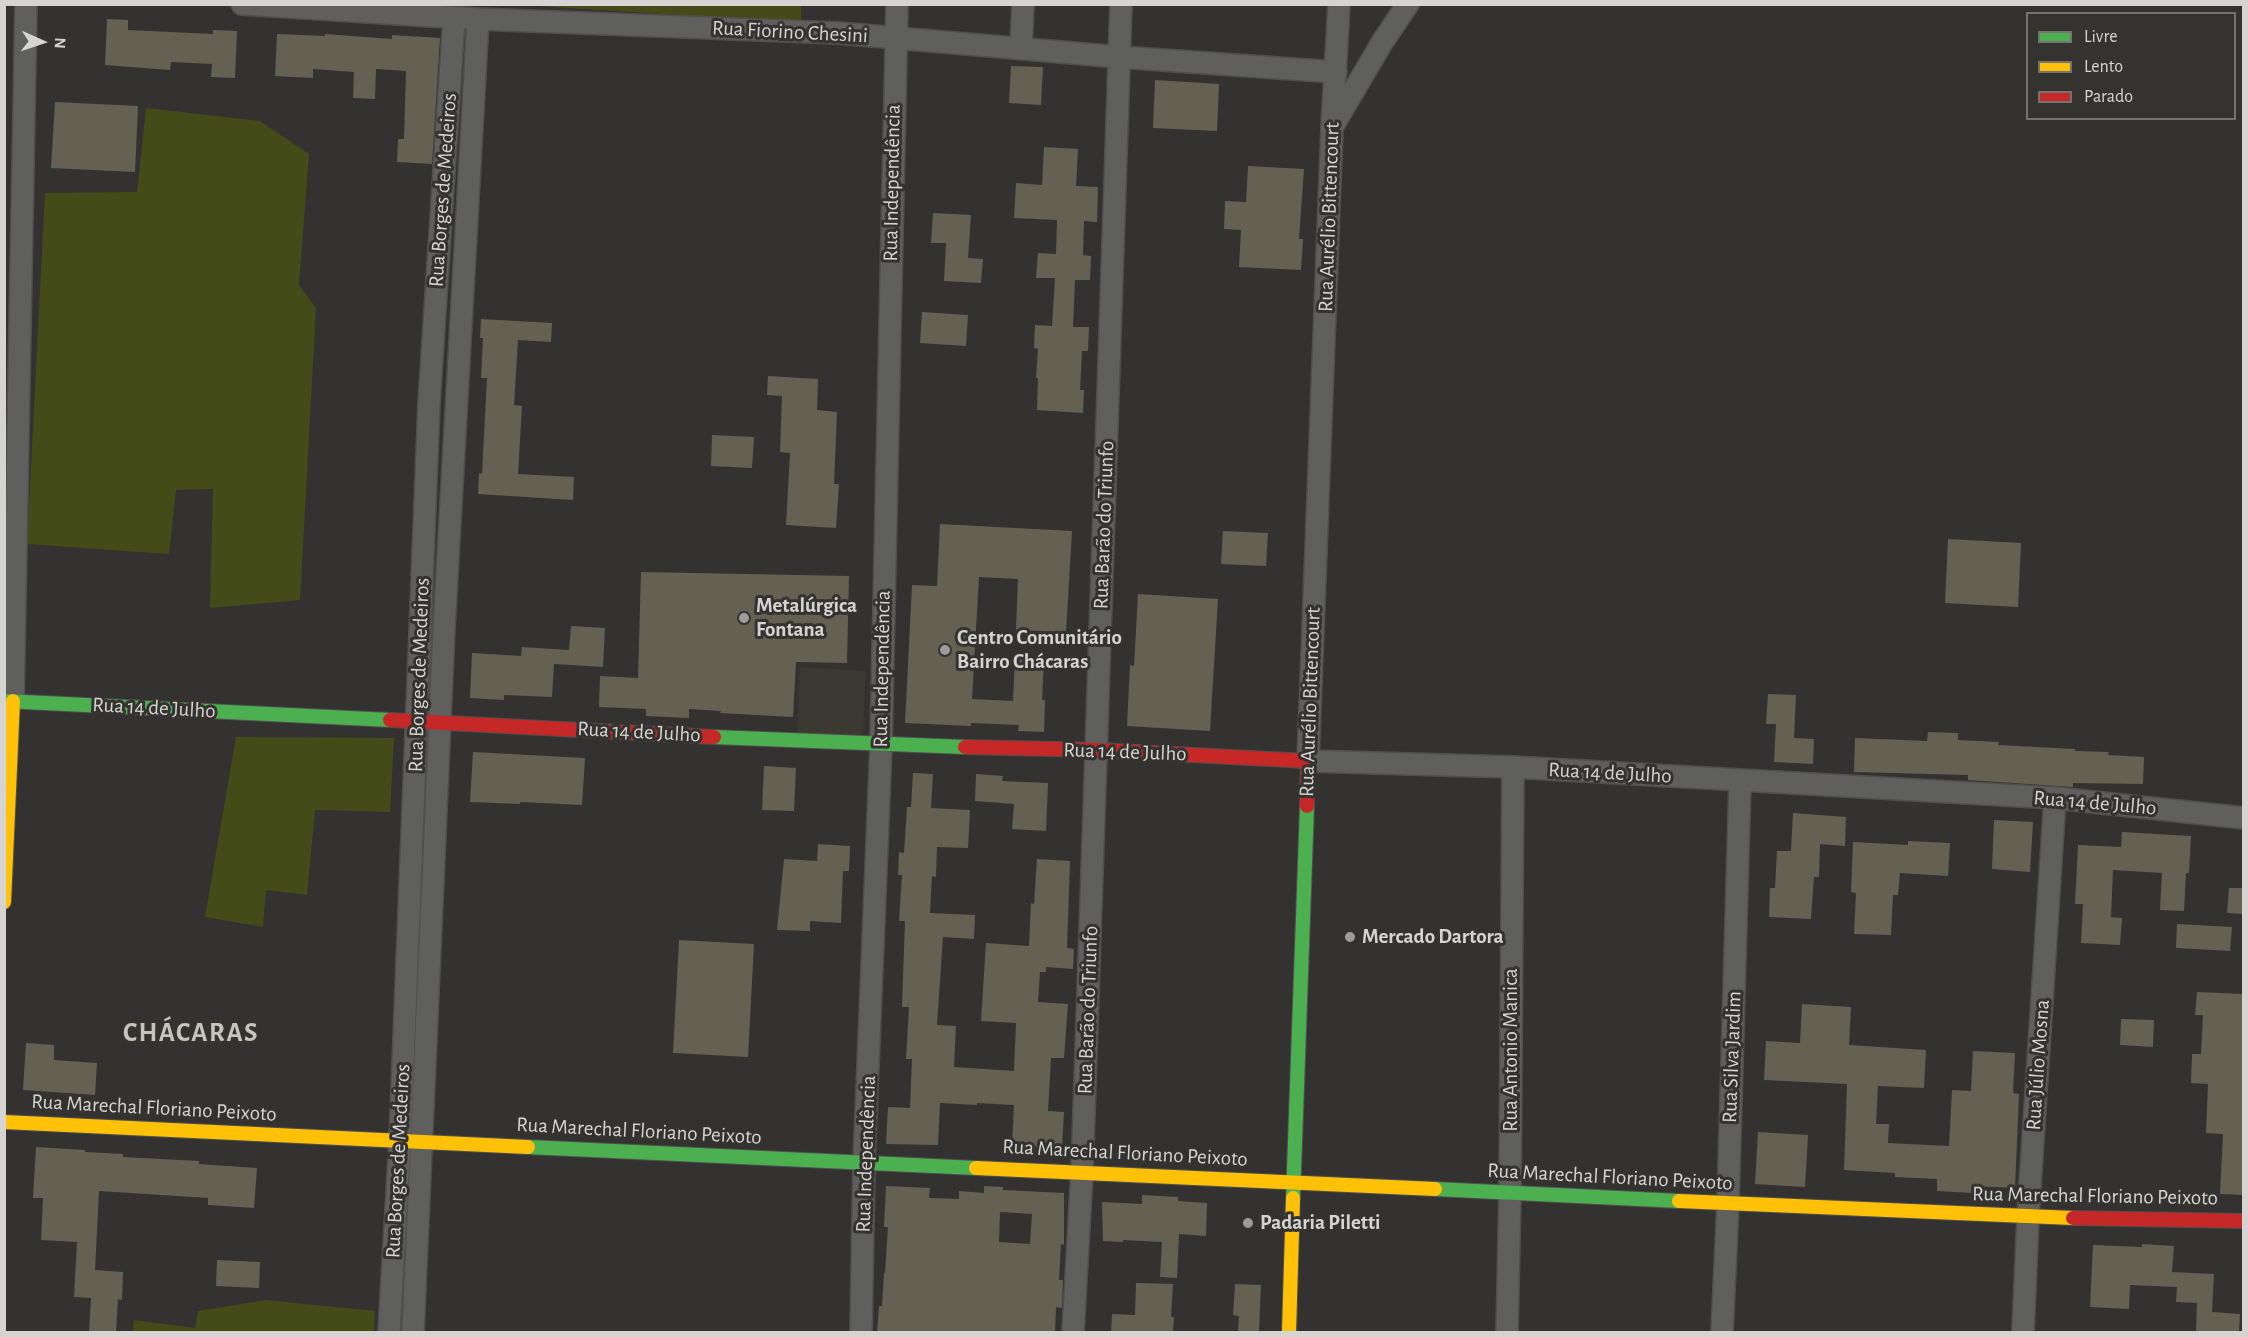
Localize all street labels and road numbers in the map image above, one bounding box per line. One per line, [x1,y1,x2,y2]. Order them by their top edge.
street label: Rua Fiorino Chesini [711,15,869,49]
street label: Rua Borges de Medeiros [424,92,462,288]
street label: Rua Independência [878,104,906,262]
street label: Rua Aurélio Bittencourt [1313,122,1345,312]
street label: Rua Barão do Triunfo [1088,440,1120,610]
street label: Rua Borges de Medeiros [403,577,435,773]
street label: Rua Independência [868,590,896,748]
street label: Rua Aurélio Bittencourt [1294,607,1326,797]
street label: Rua 14 de Julho [92,692,216,724]
street label: Rua 14 de Julho [577,716,701,748]
street label: Rua 14 de Julho [1063,737,1187,767]
street label: Rua 14 de Julho [1548,757,1672,789]
street label: Rua 14 de Julho [2032,785,2158,821]
street label: Rua Barão do Triunfo [1072,925,1104,1095]
street label: Rua Antonio Manica [1498,968,1524,1132]
street label: Rua Silva Jardim [1717,991,1747,1123]
street label: Rua Júlio Mosna [2021,999,2055,1131]
street label: Rua Borges de Medeiros [380,1063,416,1259]
street label: Rua Independência [851,1075,881,1233]
street label: Rua Marechal Floriano Peixoto [31,1089,277,1127]
street label: Rua Marechal Floriano Peixoto [516,1112,762,1150]
street label: Rua Marechal Floriano Peixoto [1002,1134,1248,1172]
street label: Rua Marechal Floriano Peixoto [1487,1158,1733,1196]
street label: Rua Marechal Floriano Peixoto [1972,1181,2218,1211]

